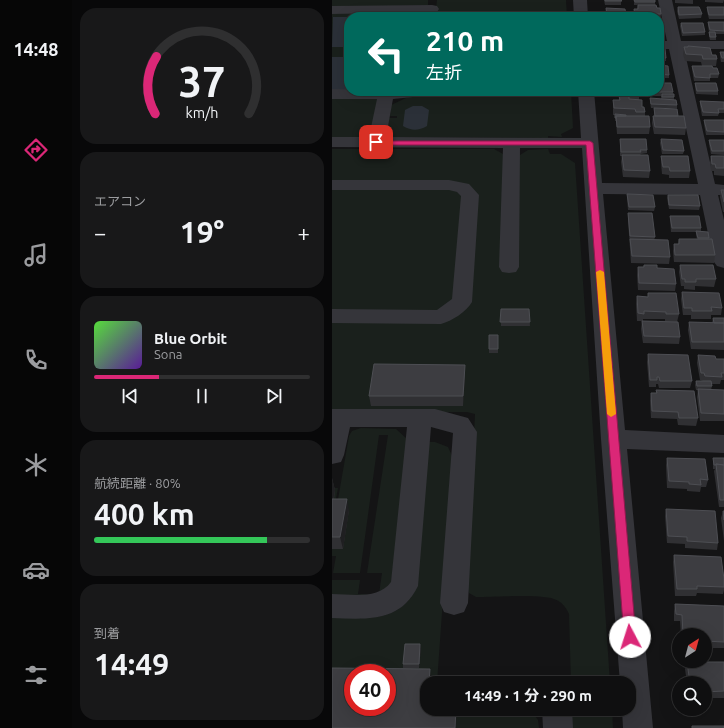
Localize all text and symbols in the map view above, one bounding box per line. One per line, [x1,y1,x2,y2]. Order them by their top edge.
text: 210 m [426,25,504,56]
icon: left [360,28,412,80]
text: 14:48 [13,39,59,59]
text: 37 [179,58,225,105]
text: 左折 [426,62,462,82]
text: km/h [186,105,218,121]
pin [359,125,393,159]
icon: arrive [365,131,387,153]
icon: directions [22,136,50,164]
text: エアコン [94,194,146,208]
text: 19° [180,215,224,249]
text: − [94,220,106,245]
text: + [298,220,310,245]
icon: music [22,241,50,269]
text: Blue Orbit [154,330,227,347]
icon: phone [22,346,50,374]
text: Sona [154,347,183,361]
icon: previous [119,385,141,407]
icon: pause [191,385,213,407]
icon: next [263,385,285,407]
icon: climate [22,451,50,479]
text: 航続距離 · 80% [94,476,181,490]
text: 400 km [94,497,195,531]
icon: car [22,556,50,584]
position arrow [609,616,651,658]
text: 到着 [94,626,120,640]
north arrow [672,628,712,668]
map controls [672,628,712,716]
text: 14:49 [94,647,169,681]
icon: filters [22,661,50,689]
speed limit sign: 40 [344,664,396,716]
button: search [672,676,712,716]
text: 14:49 · 1 分 · 290 m [464,687,592,704]

